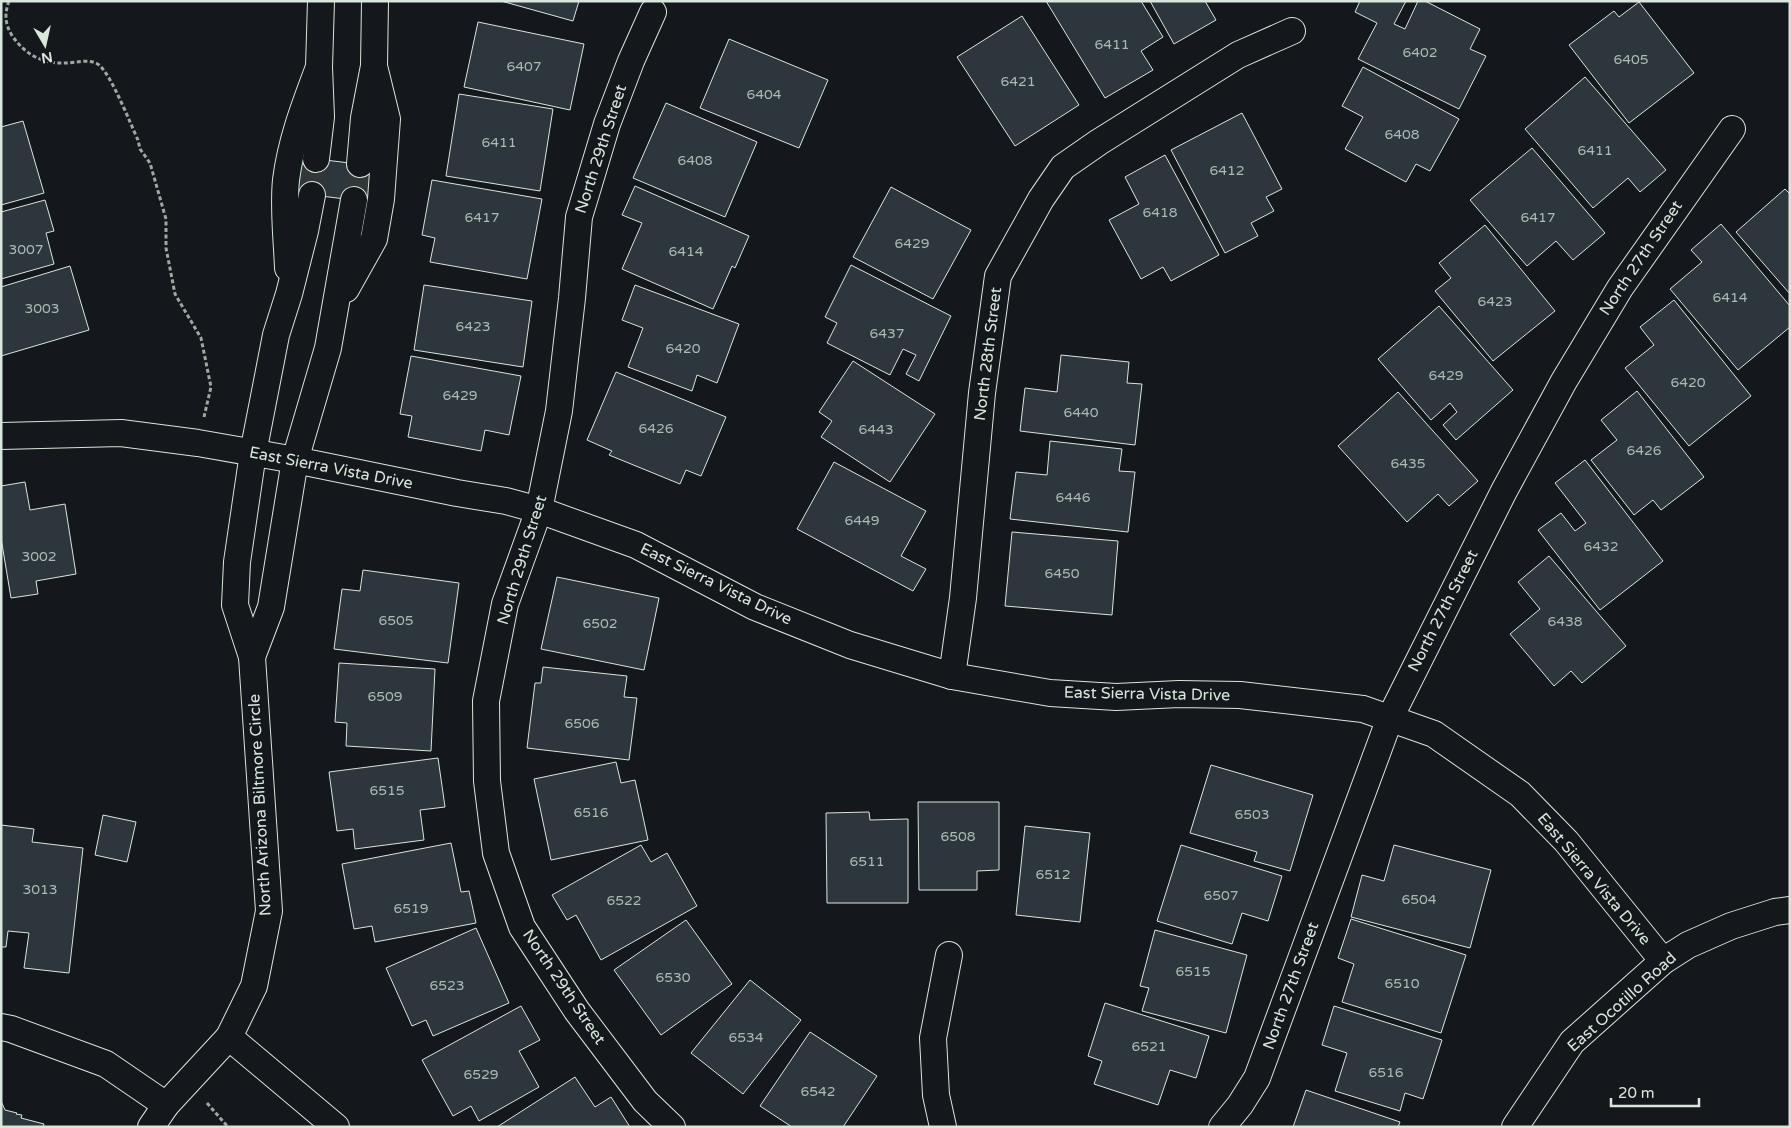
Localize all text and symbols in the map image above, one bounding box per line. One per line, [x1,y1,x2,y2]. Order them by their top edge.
north arrow [20,20,70,70]
house number: 6411 [1094,36,1130,53]
house number: 6402 [1402,44,1438,61]
text: N [40,48,54,67]
house number: 6405 [1613,51,1649,68]
house number: 6407 [506,58,542,75]
house number: 6421 [1000,73,1036,90]
street label: North 29th Street [571,82,631,216]
house number: 6404 [746,86,782,103]
house number: 6408 [1384,126,1420,143]
house number: 6411 [481,134,517,151]
house number: 6411 [1577,142,1613,159]
house number: 6408 [677,152,713,169]
house number: 6412 [1209,162,1245,179]
street label: North 27th Street [1595,197,1687,319]
house number: 6418 [1142,204,1178,221]
house number: 6417 [464,209,500,226]
house number: 6417 [1520,209,1556,226]
house number: 6429 [894,235,930,252]
house number: 3007 [8,241,44,258]
house number: 6414 [668,243,704,260]
street label: North 28th Street [970,286,1006,422]
house number: 6414 [1712,289,1748,306]
house number: 6423 [1477,293,1513,310]
house number: 3003 [24,300,60,317]
house number: 6423 [455,318,491,335]
house number: 6437 [869,325,905,342]
house number: 6420 [665,340,701,357]
house number: 6429 [1428,367,1464,384]
house number: 6420 [1670,374,1706,391]
house number: 6429 [442,387,478,404]
house number: 6440 [1063,404,1099,421]
house number: 6426 [638,420,674,437]
house number: 6443 [858,421,894,438]
street label: East Sierra Vista Drive [247,442,415,494]
house number: 6426 [1626,442,1662,459]
house number: 6435 [1390,455,1426,472]
house number: 6446 [1055,489,1091,506]
street label: North 29th Street [493,493,551,627]
house number: 6449 [844,512,880,529]
house number: 6432 [1583,538,1619,555]
street label: East Sierra Vista Drive [637,539,795,629]
street label: North 27th Street [1404,547,1482,675]
house number: 3002 [21,548,57,565]
house number: 6450 [1044,565,1080,582]
house number: 6505 [378,612,414,629]
house number: 6438 [1547,613,1583,630]
house number: 6502 [582,615,618,632]
street label: East Sierra Vista Drive [1064,683,1230,705]
house number: 6509 [367,688,403,705]
street label: North Arizona Biltmore Circle [244,694,276,916]
house number: 6506 [564,715,600,732]
house number: 6515 [369,782,405,799]
house number: 6516 [573,804,609,821]
house number: 6503 [1234,806,1270,823]
street label: East Sierra Vista Drive [1533,809,1655,949]
house number: 6508 [940,828,976,845]
house number: 6511 [849,853,885,870]
house number: 6512 [1035,866,1071,883]
house number: 3013 [22,881,58,898]
house number: 6507 [1203,887,1239,904]
house number: 6504 [1401,891,1437,908]
house number: 6522 [606,892,642,909]
house number: 6519 [393,900,429,917]
street label: North 27th Street [1259,919,1323,1053]
street label: North 29th Street [518,926,610,1048]
street label: East Ocotillo Road [1563,948,1681,1056]
house number: 6515 [1175,963,1211,980]
house number: 6530 [655,969,691,986]
house number: 6510 [1384,975,1420,992]
house number: 6523 [429,977,465,994]
house number: 6534 [728,1029,764,1046]
house number: 6521 [1131,1038,1167,1055]
house number: 6516 [1368,1064,1404,1081]
house number: 6529 [463,1066,499,1083]
scale bar [1611,1076,1698,1108]
house number: 6542 [800,1083,836,1100]
text: 20 m [1618,1084,1655,1102]

